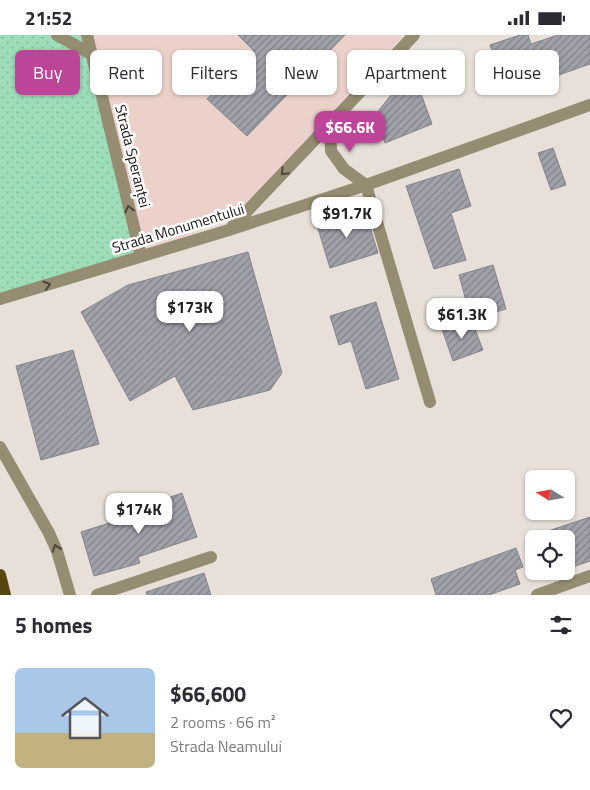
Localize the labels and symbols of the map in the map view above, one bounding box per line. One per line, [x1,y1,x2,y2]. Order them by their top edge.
street label: Strada Speranței [109,102,157,210]
pin: $66.6K [309,111,391,153]
one-way arrow [281,166,290,175]
street label: Strada Monumentului [109,197,247,259]
pin: $91.7K [306,197,388,239]
one-way arrow [124,204,135,213]
one-way arrow [42,280,50,290]
pin: $173K [155,291,225,333]
pin: $61.3K [421,297,503,340]
north arrow [525,470,575,520]
pin: $174K [104,493,174,535]
one-way arrow [52,545,62,553]

